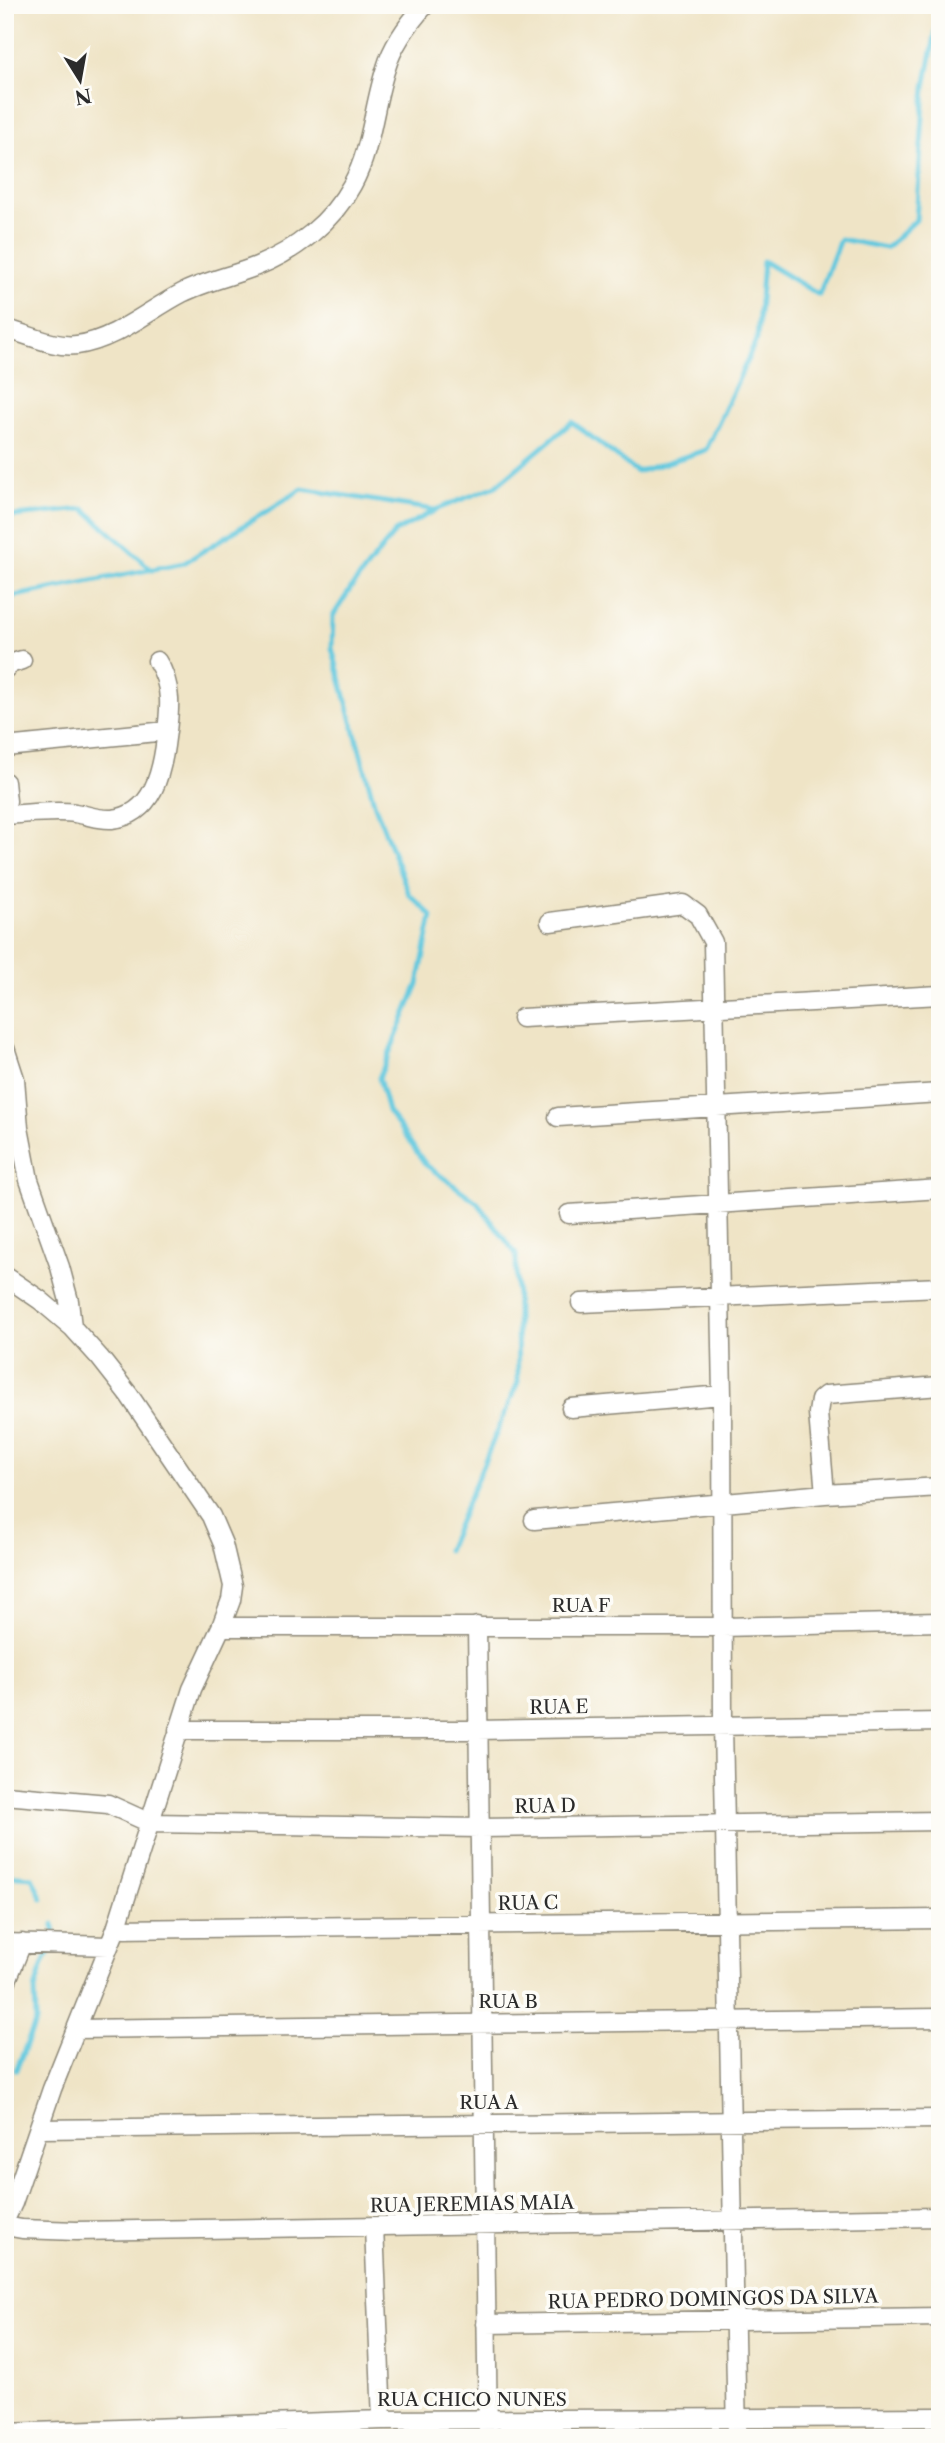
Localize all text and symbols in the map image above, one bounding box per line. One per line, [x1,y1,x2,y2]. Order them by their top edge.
north arrow [46,46,116,116]
text: N [73,83,93,109]
street label: RUA F [552,1594,610,1617]
street label: RUA E [529,1695,589,1719]
street label: RUA D [514,1794,576,1818]
street label: RUA C [497,1891,559,1915]
street label: RUA B [478,1990,538,2013]
street label: RUA A [459,2091,520,2114]
street label: RUA JEREMIAS MAIA [370,2191,575,2217]
street label: RUA PEDRO DOMINGOS DA SILVA [547,2285,879,2313]
street label: RUA CHICO NUNES [377,2388,567,2411]

